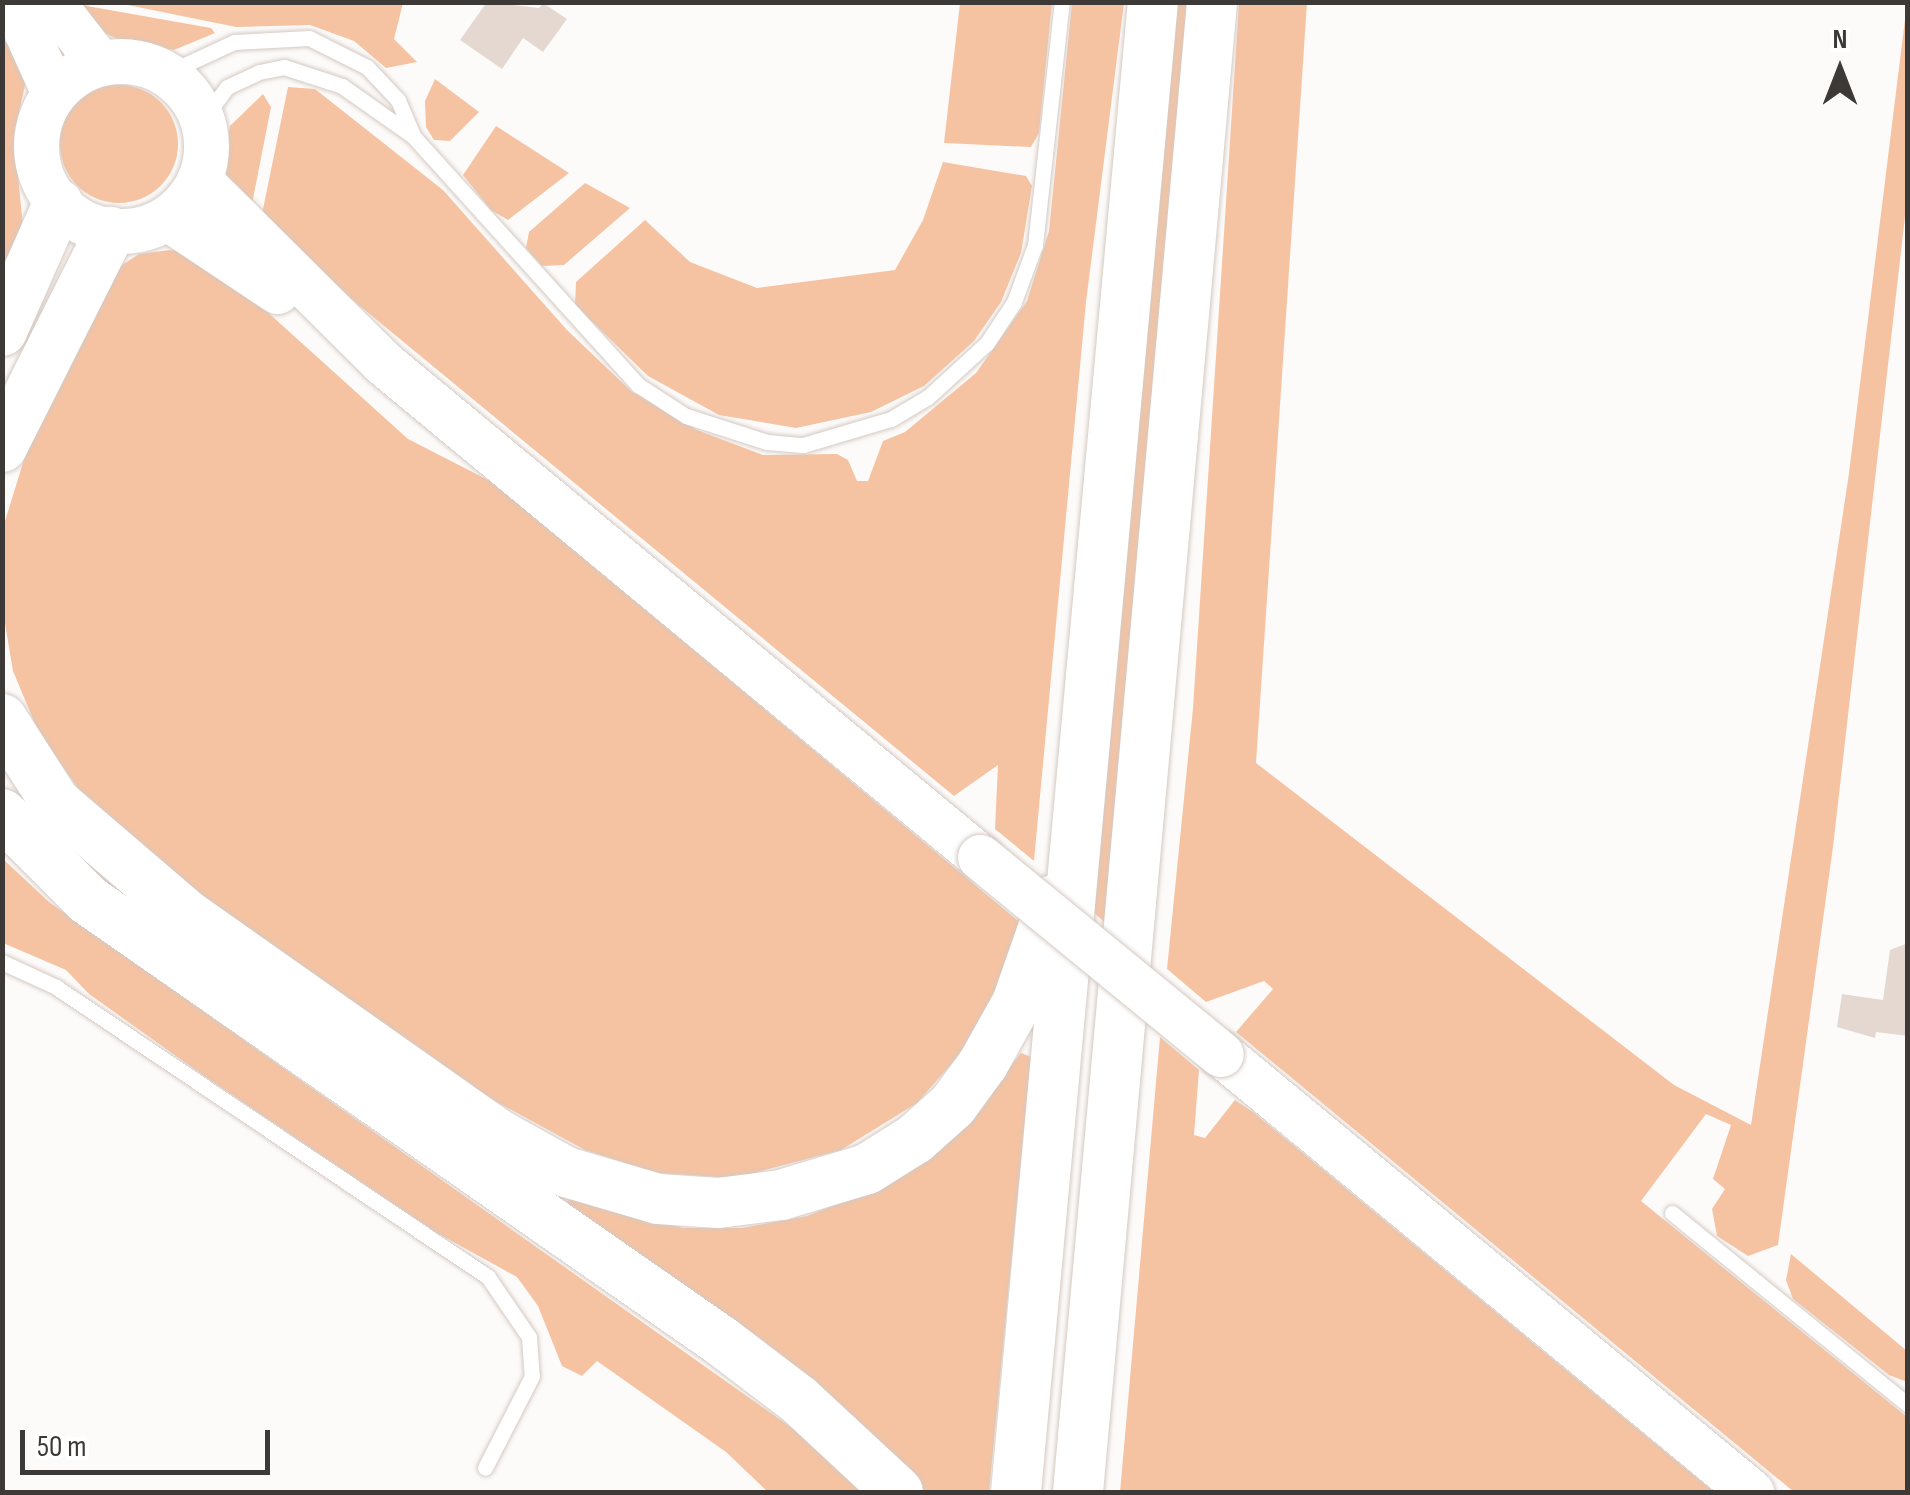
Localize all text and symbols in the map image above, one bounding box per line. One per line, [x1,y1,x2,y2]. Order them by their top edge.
north arrow [1790,20,1890,120]
text: N [1833,23,1847,56]
scale bar [25,1410,275,1472]
text: 50 m [37,1429,86,1465]

